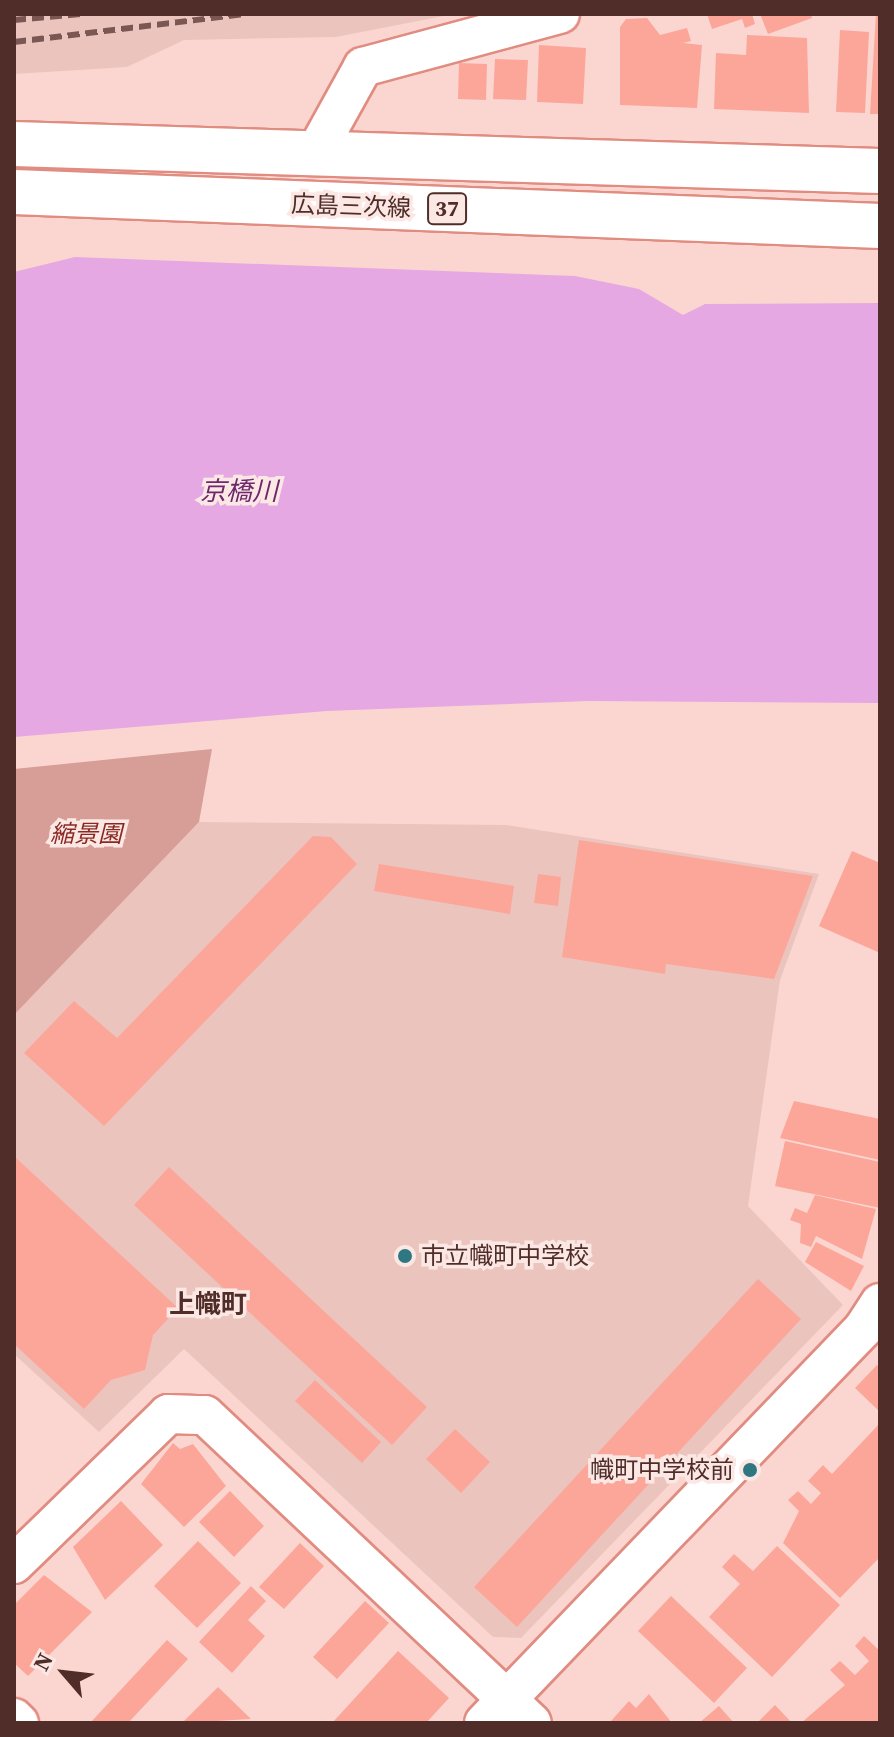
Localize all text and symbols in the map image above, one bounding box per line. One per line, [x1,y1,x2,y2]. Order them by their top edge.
street label: 広島三次線 [291,190,411,222]
road number: 37 [427,191,467,227]
water label: 京橋川 [200,476,278,508]
park label: 縮景園 [50,820,122,848]
place label: 市立幟町中学校 [421,1242,589,1270]
marker: 市立幟町中学校 [396,1247,414,1265]
district label: 上幟町 [169,1289,247,1321]
place label: 幟町中学校前 [590,1456,734,1484]
marker: 幟町中学校前 [741,1461,759,1479]
north arrow [24,1633,104,1713]
text: N [26,1648,60,1676]

